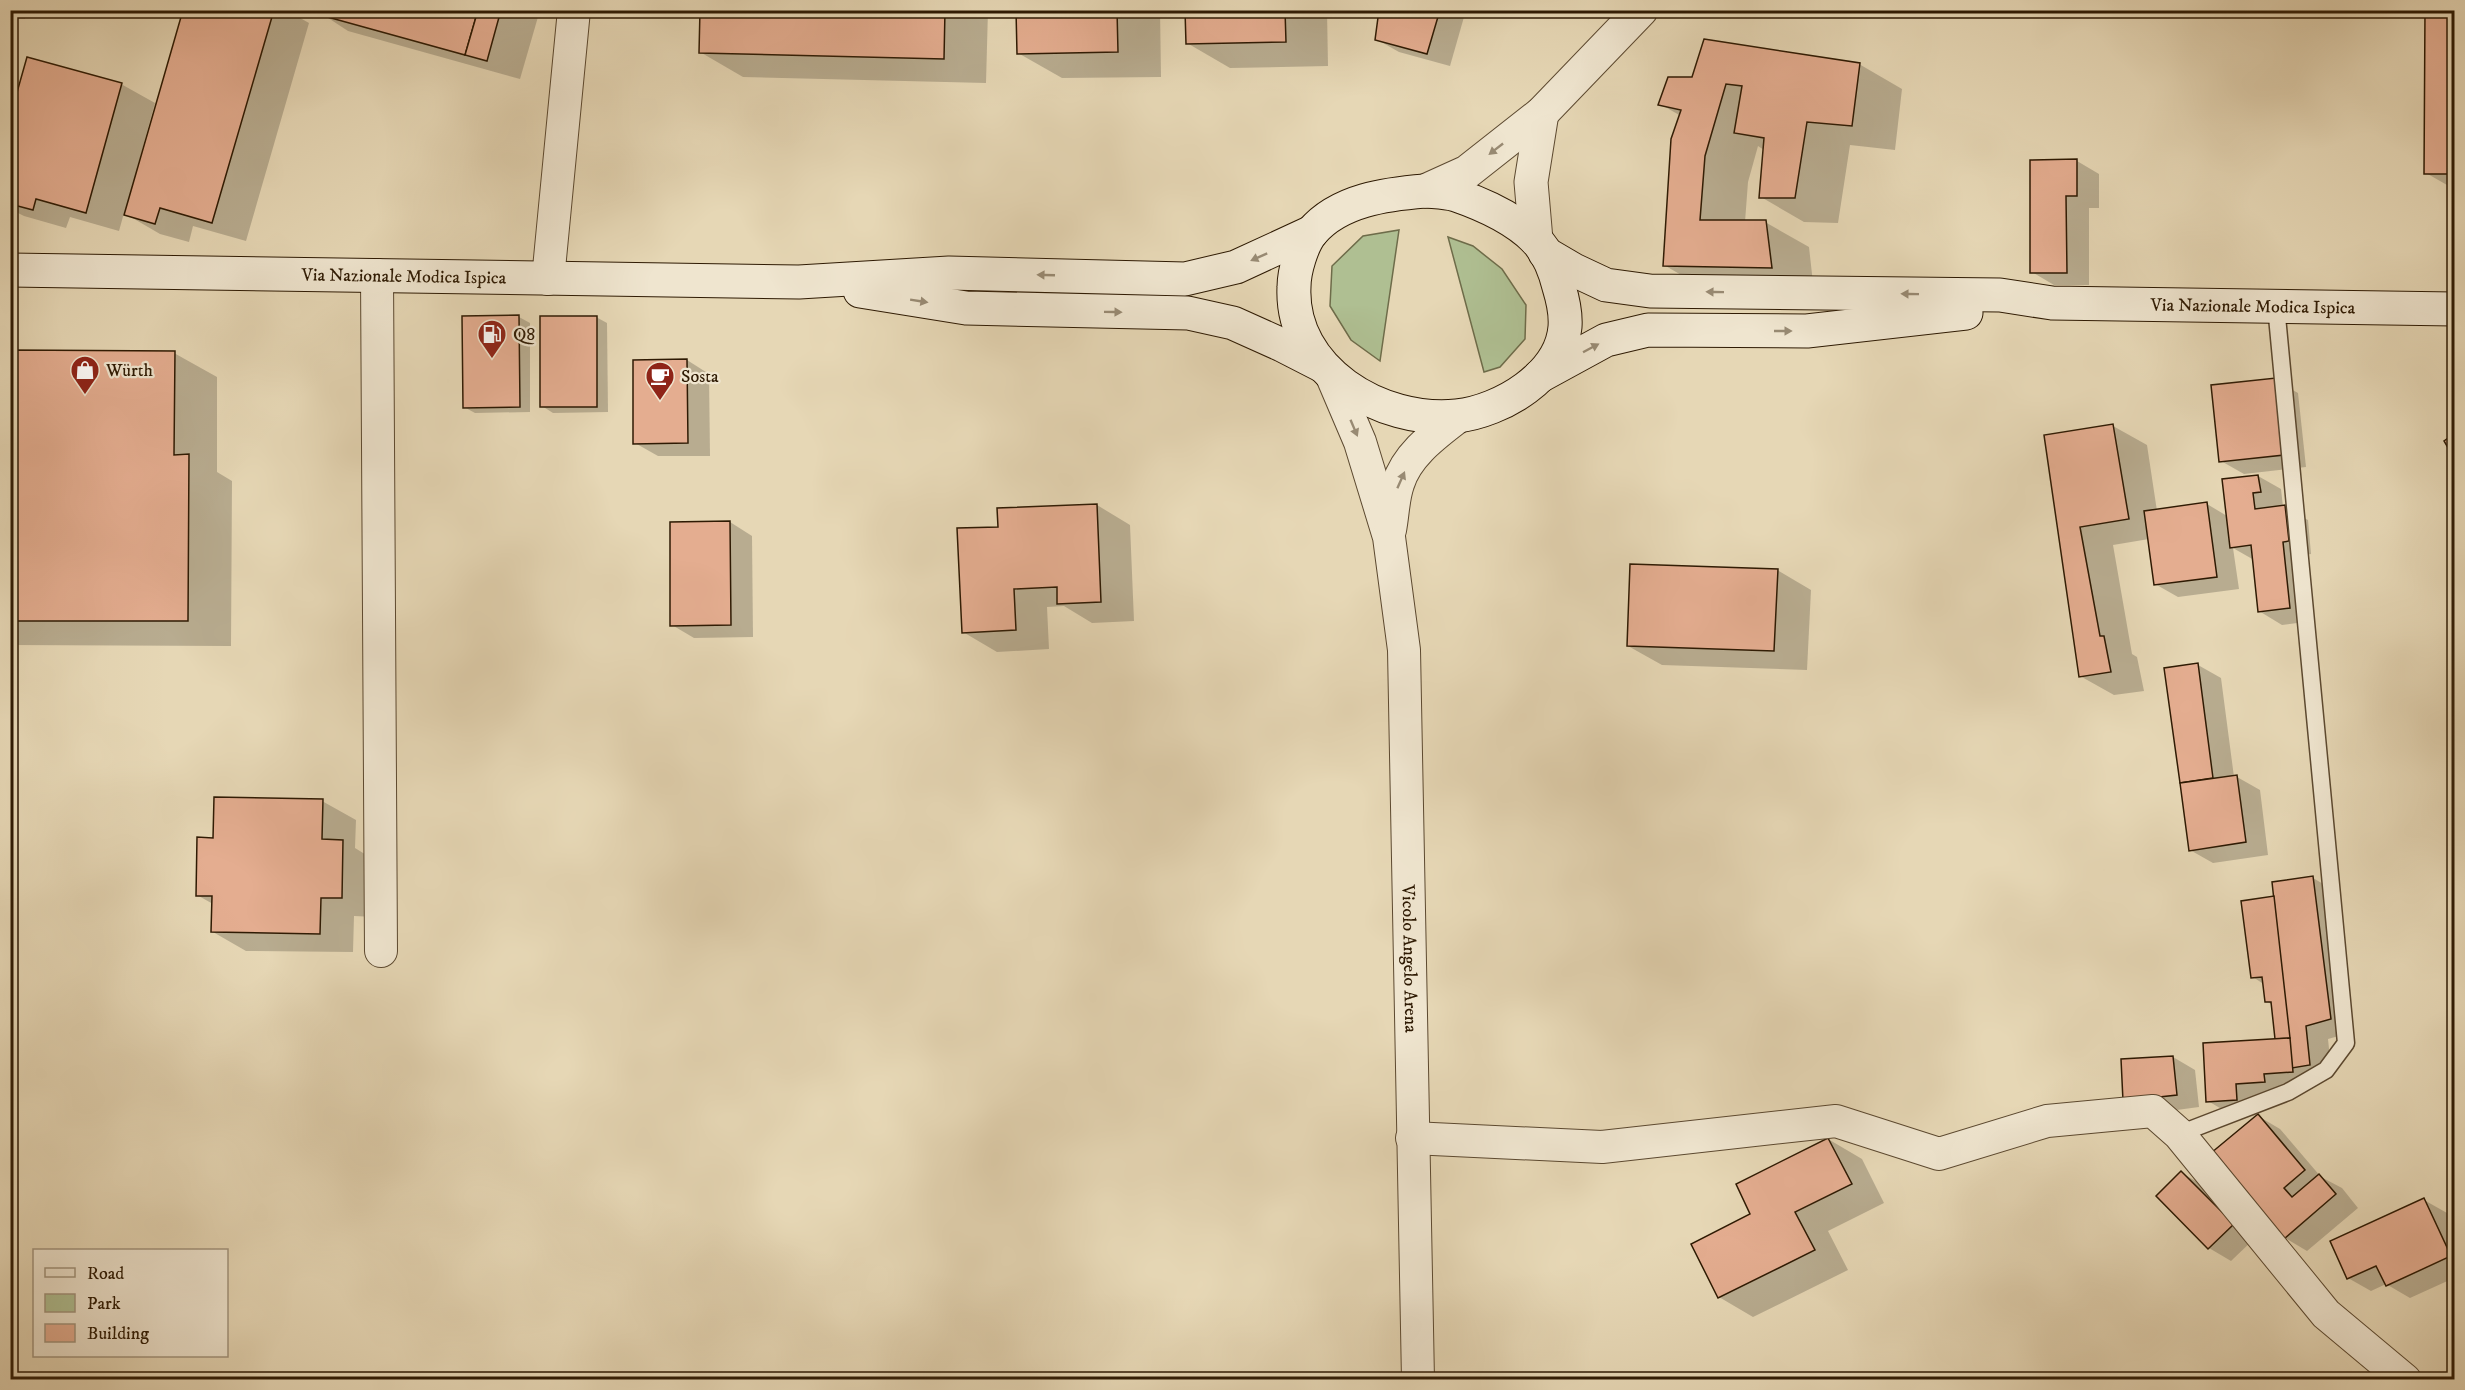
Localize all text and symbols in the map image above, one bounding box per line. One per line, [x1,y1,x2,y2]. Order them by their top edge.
one-way arrow [1488,143,1504,156]
one-way arrow [1249,252,1267,262]
street label: Via Nazionale Modica Ispica [300,264,507,290]
one-way arrow [1037,271,1056,280]
one-way arrow [1705,287,1724,297]
one-way arrow [1900,289,1919,299]
street label: Via Nazionale Modica Ispica [2149,294,2356,320]
one-way arrow [909,296,928,305]
one-way arrow [1103,307,1122,316]
fuel station icon: Q8 [476,318,508,360]
place label: Q8 [513,324,535,346]
one-way arrow [1774,326,1793,336]
one-way arrow [1583,343,1600,353]
shop icon: Würth [69,354,101,396]
place label: Würth [105,360,154,382]
cafe icon: Sosta [644,360,676,402]
place label: Sosta [681,366,719,388]
one-way arrow [1349,419,1359,437]
one-way arrow [1396,470,1406,488]
street label: Vicolo Angelo Arena [1396,883,1421,1033]
legend [33,1249,228,1357]
text: Road [87,1263,124,1285]
text: Park [87,1293,121,1315]
text: Building [87,1323,149,1345]

